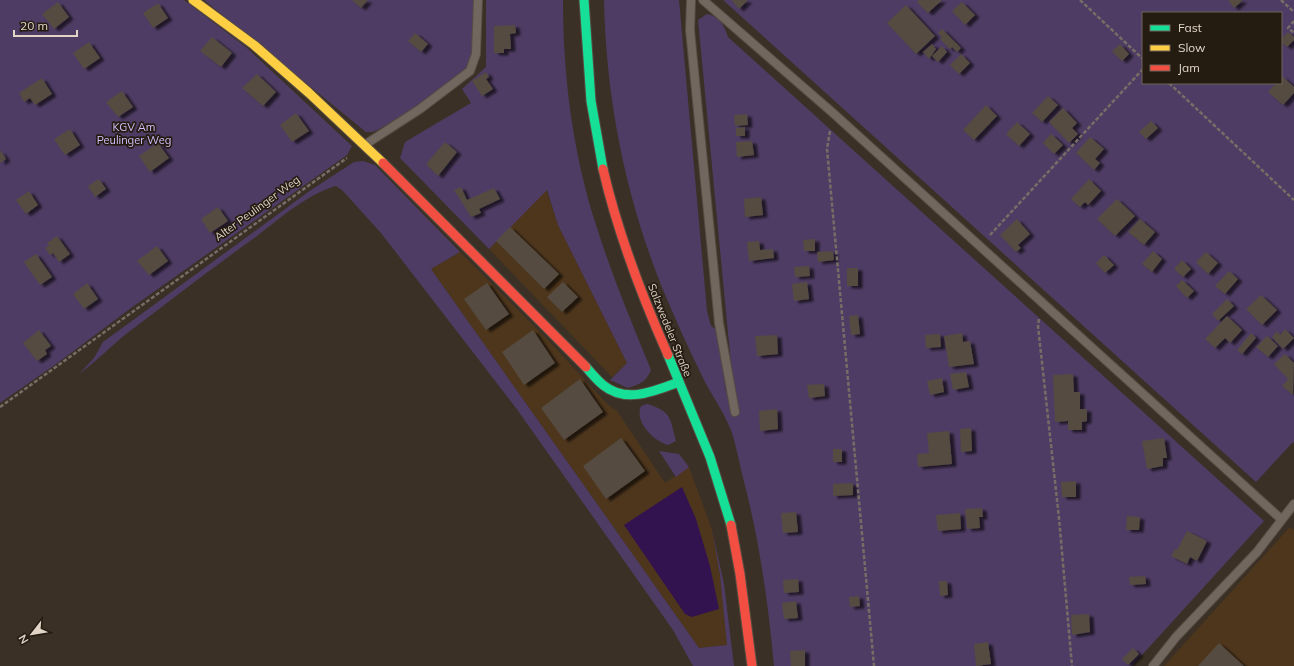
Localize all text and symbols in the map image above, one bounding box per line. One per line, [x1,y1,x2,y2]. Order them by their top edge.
scale bar [14,12,77,38]
legend [1142,12,1282,84]
text: 20 m [20,18,48,33]
text: Fast [1178,20,1202,35]
text: Slow [1178,40,1206,55]
text: Jam [1178,60,1200,75]
park label: KGV Am Peulinger Weg [97,120,171,147]
street label: Alter Peulinger Weg [212,172,302,244]
street label: Salzwedeler Straße [645,281,695,379]
north arrow [12,614,52,654]
text: N [15,632,32,646]

